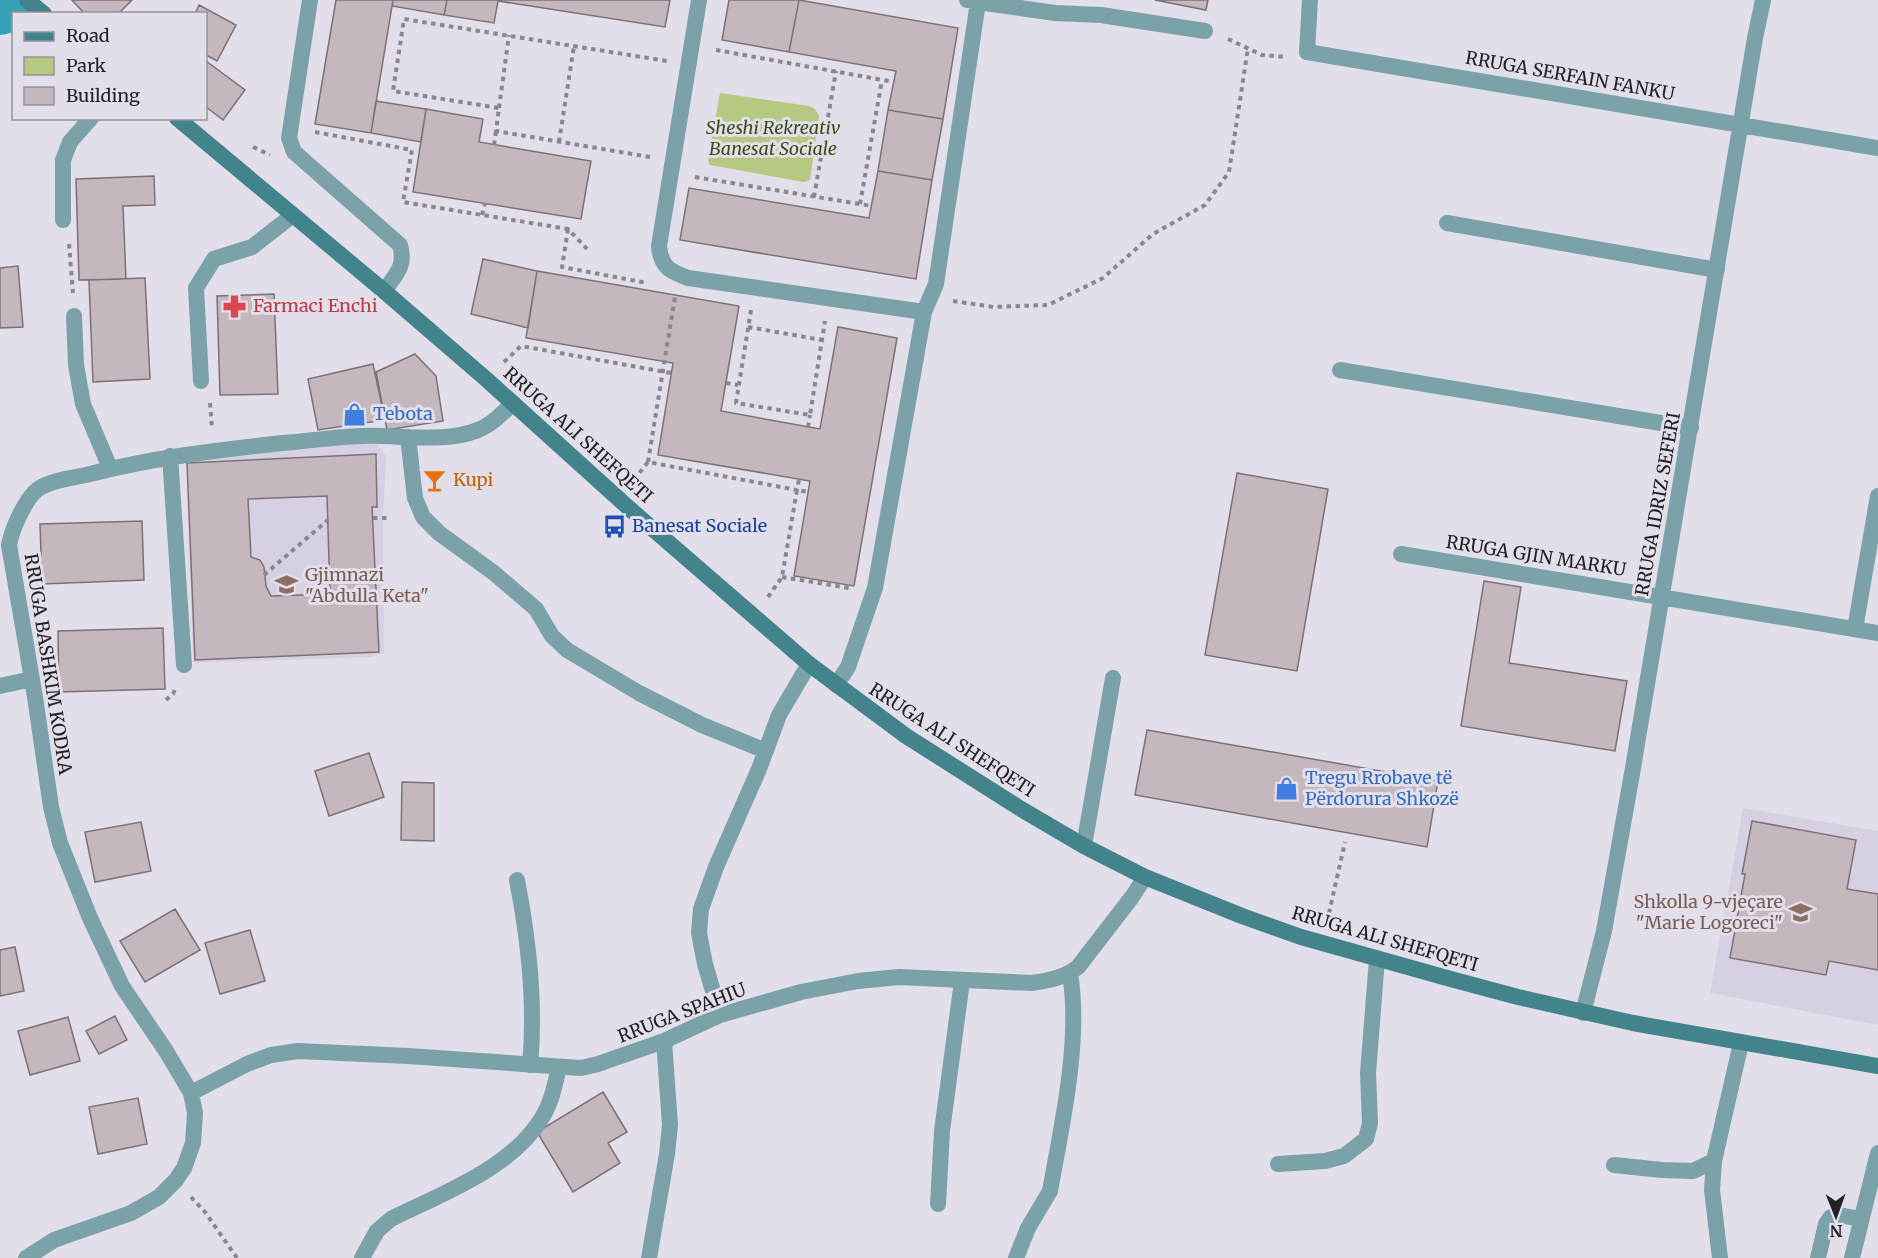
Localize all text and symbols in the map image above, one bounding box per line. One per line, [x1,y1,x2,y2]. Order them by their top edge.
legend [12,12,207,120]
text: Road [66,24,110,47]
street label: RRUGA SERFAIN FANKU [1464,46,1677,105]
text: Park [66,54,107,77]
text: Building [66,84,140,107]
park label: Sheshi Rekreativ Banesat Sociale [706,116,841,160]
pharmacy icon: Farmaci Enchi [222,293,248,319]
place label: Farmaci Enchi [253,294,378,317]
street label: RRUGA ALI SHEFQETI [499,362,658,508]
shop icon: Tebota [342,401,368,427]
place label: Tebota [373,402,433,425]
street label: RRUGA IDRIZ SEFERI [1630,410,1685,598]
bar icon: Kupi [422,467,448,493]
place label: Kupi [453,468,493,491]
bus stop icon: Banesat Sociale [601,513,627,539]
place label: Banesat Sociale [632,514,767,537]
street label: RRUGA GJIN MARKU [1444,530,1628,581]
street label: RRUGA BASHKIM KODRA [20,552,77,776]
place label: Gjimnazi "Abdulla Keta" [305,563,429,607]
school or university icon: Gjimnazi "Abdulla Keta" [274,572,300,598]
street label: RRUGA ALI SHEFQETI [865,677,1039,802]
place label: Tregu Rrobave të Përdorura Shkozë [1305,766,1459,810]
shop icon: Tregu Rrobave të Përdorura Shkozë [1274,775,1300,801]
place label: Shkolla 9-vjeçare "Marie Logoreci" [1633,890,1783,934]
school or university icon: Shkolla 9-vjeçare "Marie Logoreci" [1788,899,1814,925]
street label: RRUGA ALI SHEFQETI [1289,901,1481,976]
street label: RRUGA SPAHIU [614,977,750,1048]
north arrow [1806,1186,1866,1246]
text: N [1829,1221,1843,1241]

